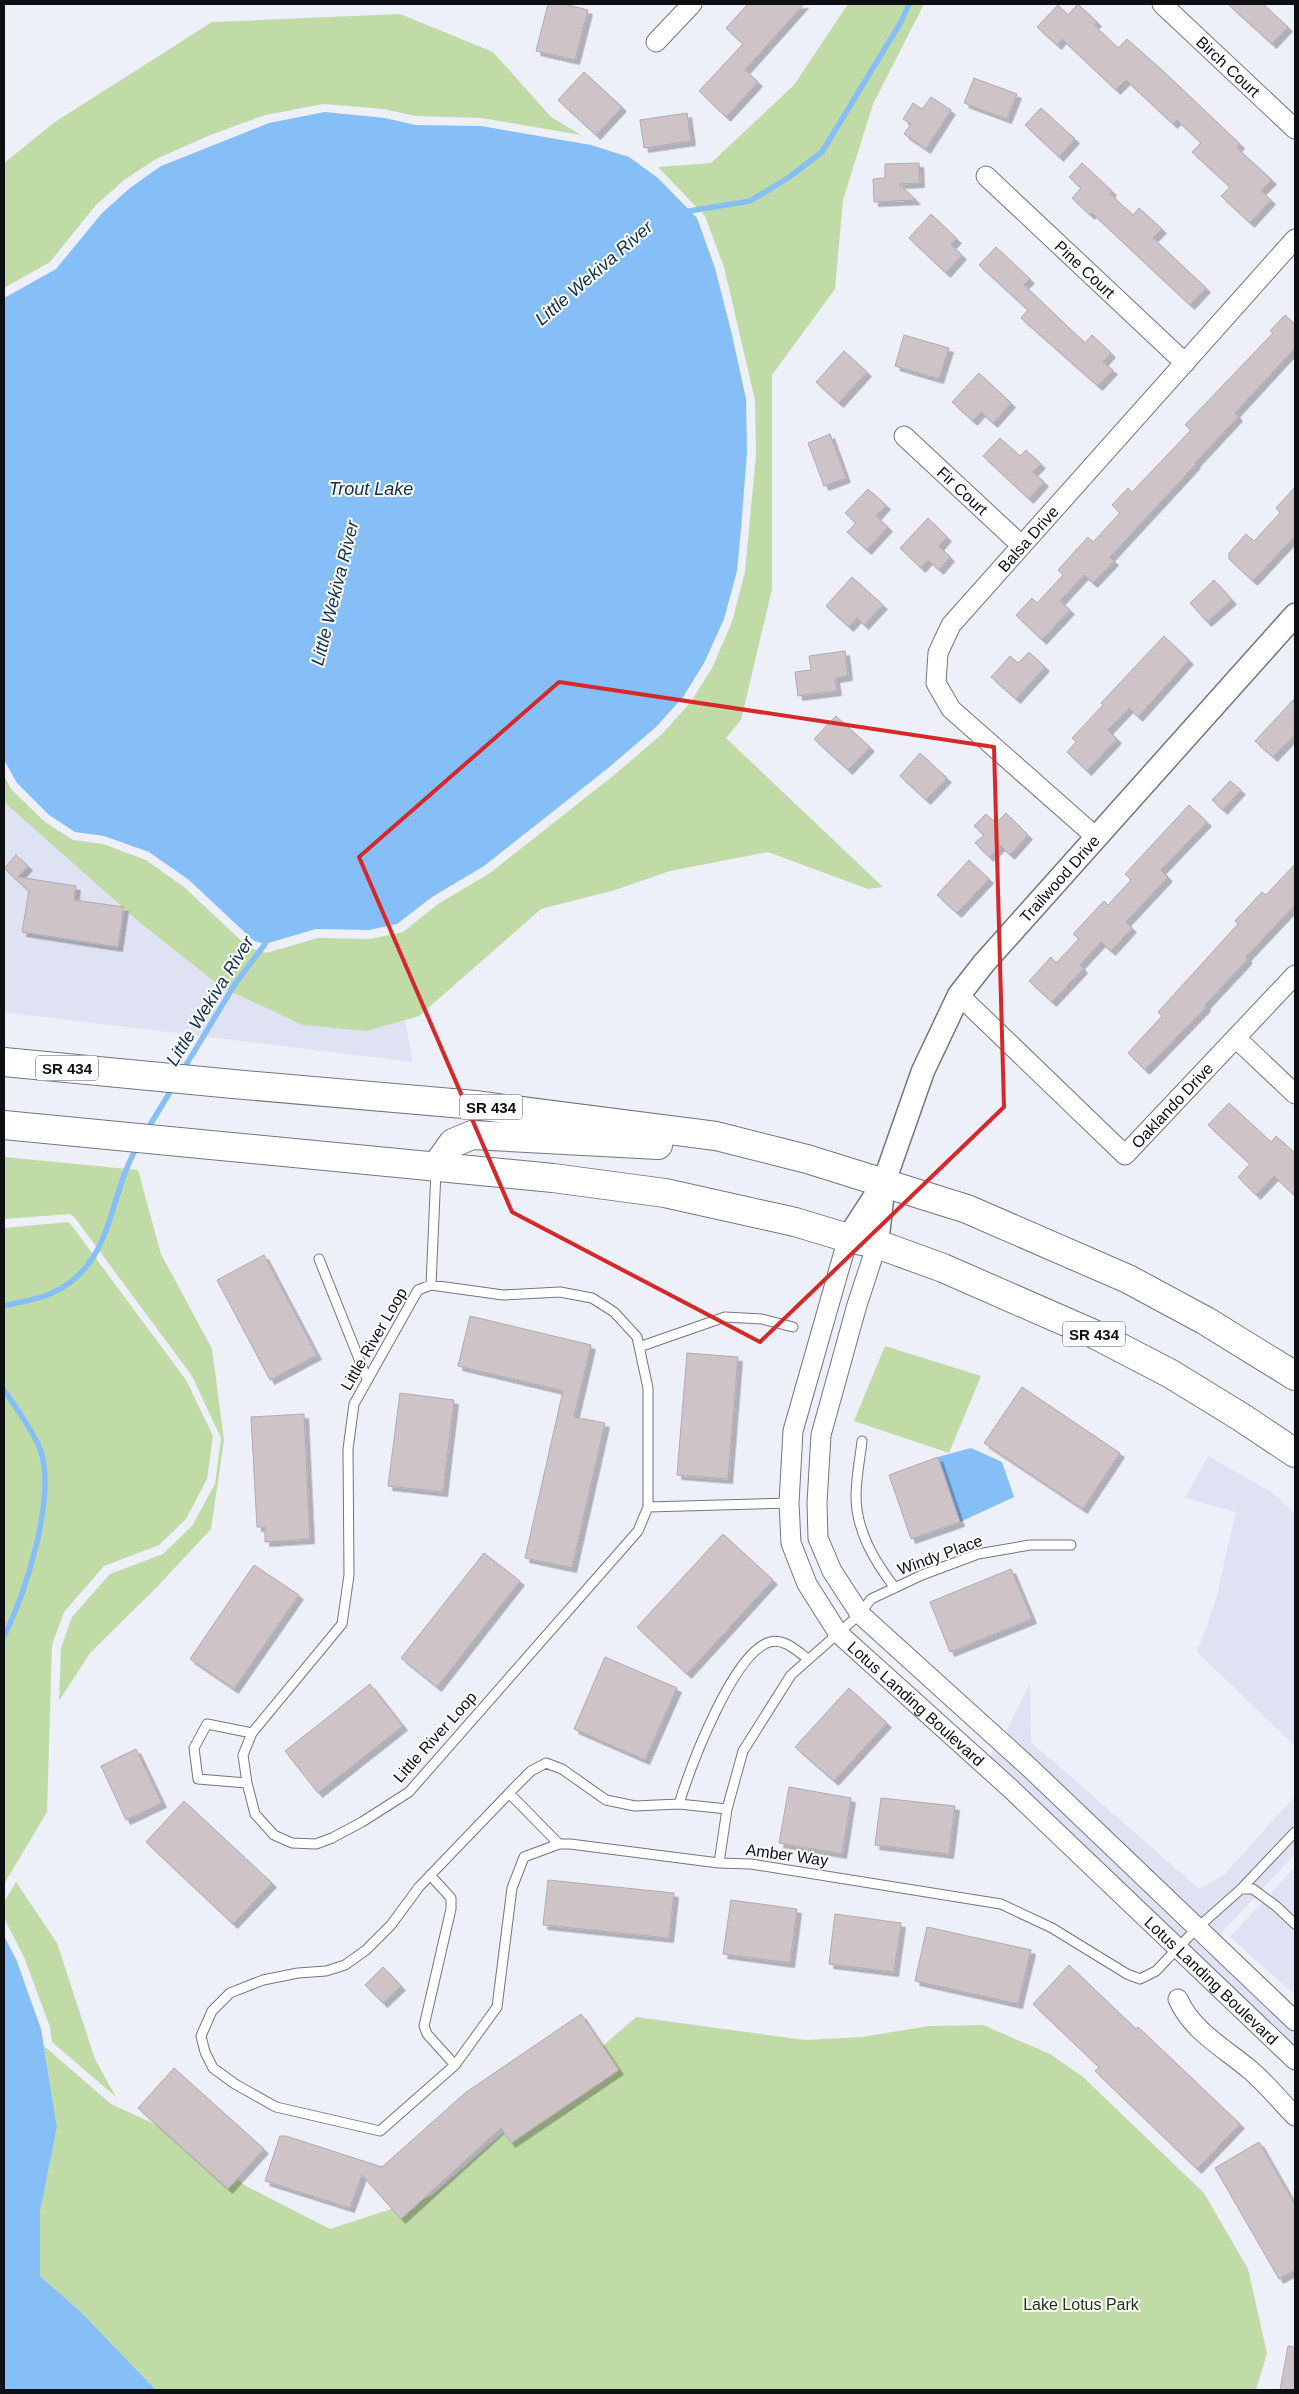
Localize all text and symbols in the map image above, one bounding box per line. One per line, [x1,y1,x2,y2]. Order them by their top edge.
street label: Birch Court [1193,33,1264,100]
water label: Little Wekiva River [531,216,657,329]
street label: Pine Court [1052,237,1119,302]
street label: Fir Court [934,463,992,518]
water label: Trout Lake [329,479,413,499]
street label: Balsa Drive [994,502,1062,575]
water label: Little Wekiva River [307,517,363,668]
street label: Trailwood Drive [1016,832,1103,925]
water label: Little Wekiva River [162,932,258,1069]
road number: SR 434 [36,1056,98,1080]
street label: Oaklando Drive [1128,1059,1216,1151]
road number: SR 434 [460,1094,522,1120]
street label: Little River Loop [338,1285,410,1393]
road number: SR 434 [1063,1322,1125,1346]
street label: Windy Place [895,1532,985,1578]
street label: Lotus Landing Boulevard [845,1638,988,1769]
street label: Little River Loop [390,1688,480,1786]
street label: Amber Way [745,1841,829,1869]
street label: Lotus Landing Boulevard [1142,1913,1282,2048]
park label: Lake Lotus Park [1023,2296,1140,2313]

